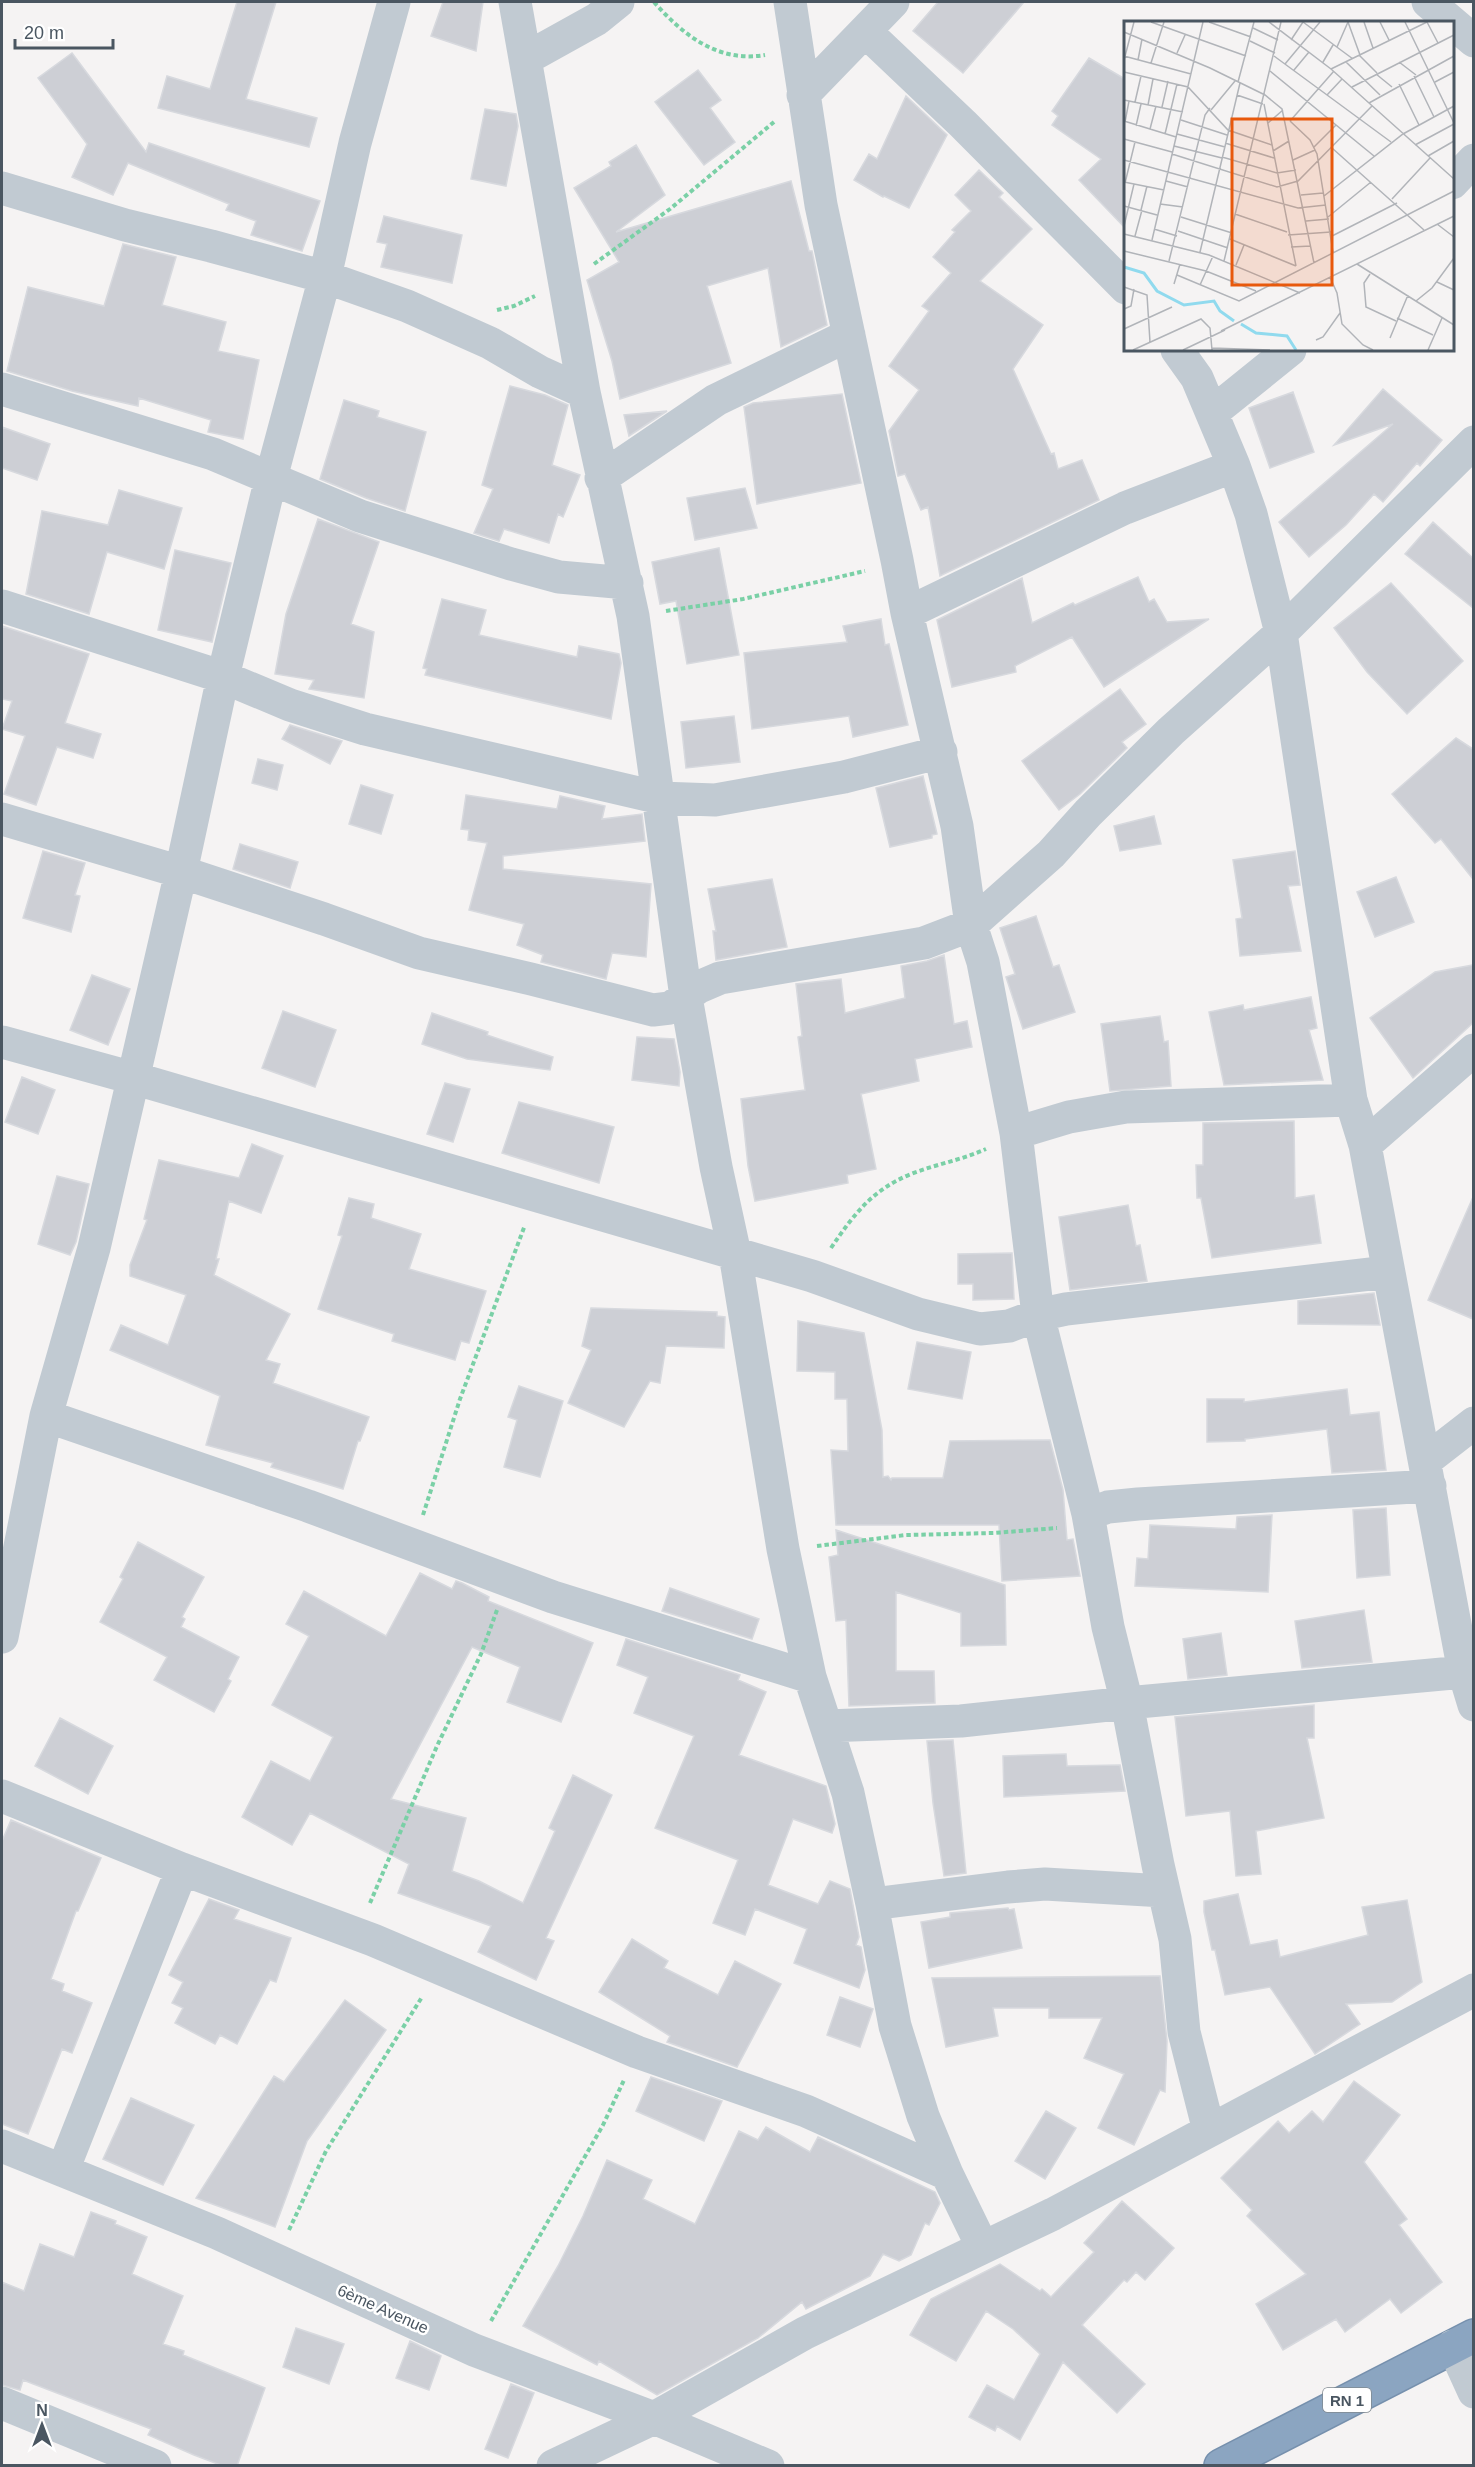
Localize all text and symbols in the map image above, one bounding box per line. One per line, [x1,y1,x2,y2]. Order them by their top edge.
scale bar [15,12,112,50]
inset map [1124,21,1454,351]
text: 20 m [24,23,64,43]
street label: 6ème Avenue [335,2281,431,2337]
road number: RN 1 [1323,2388,1371,2412]
north arrow [12,2395,72,2455]
text: N [36,2402,48,2419]

